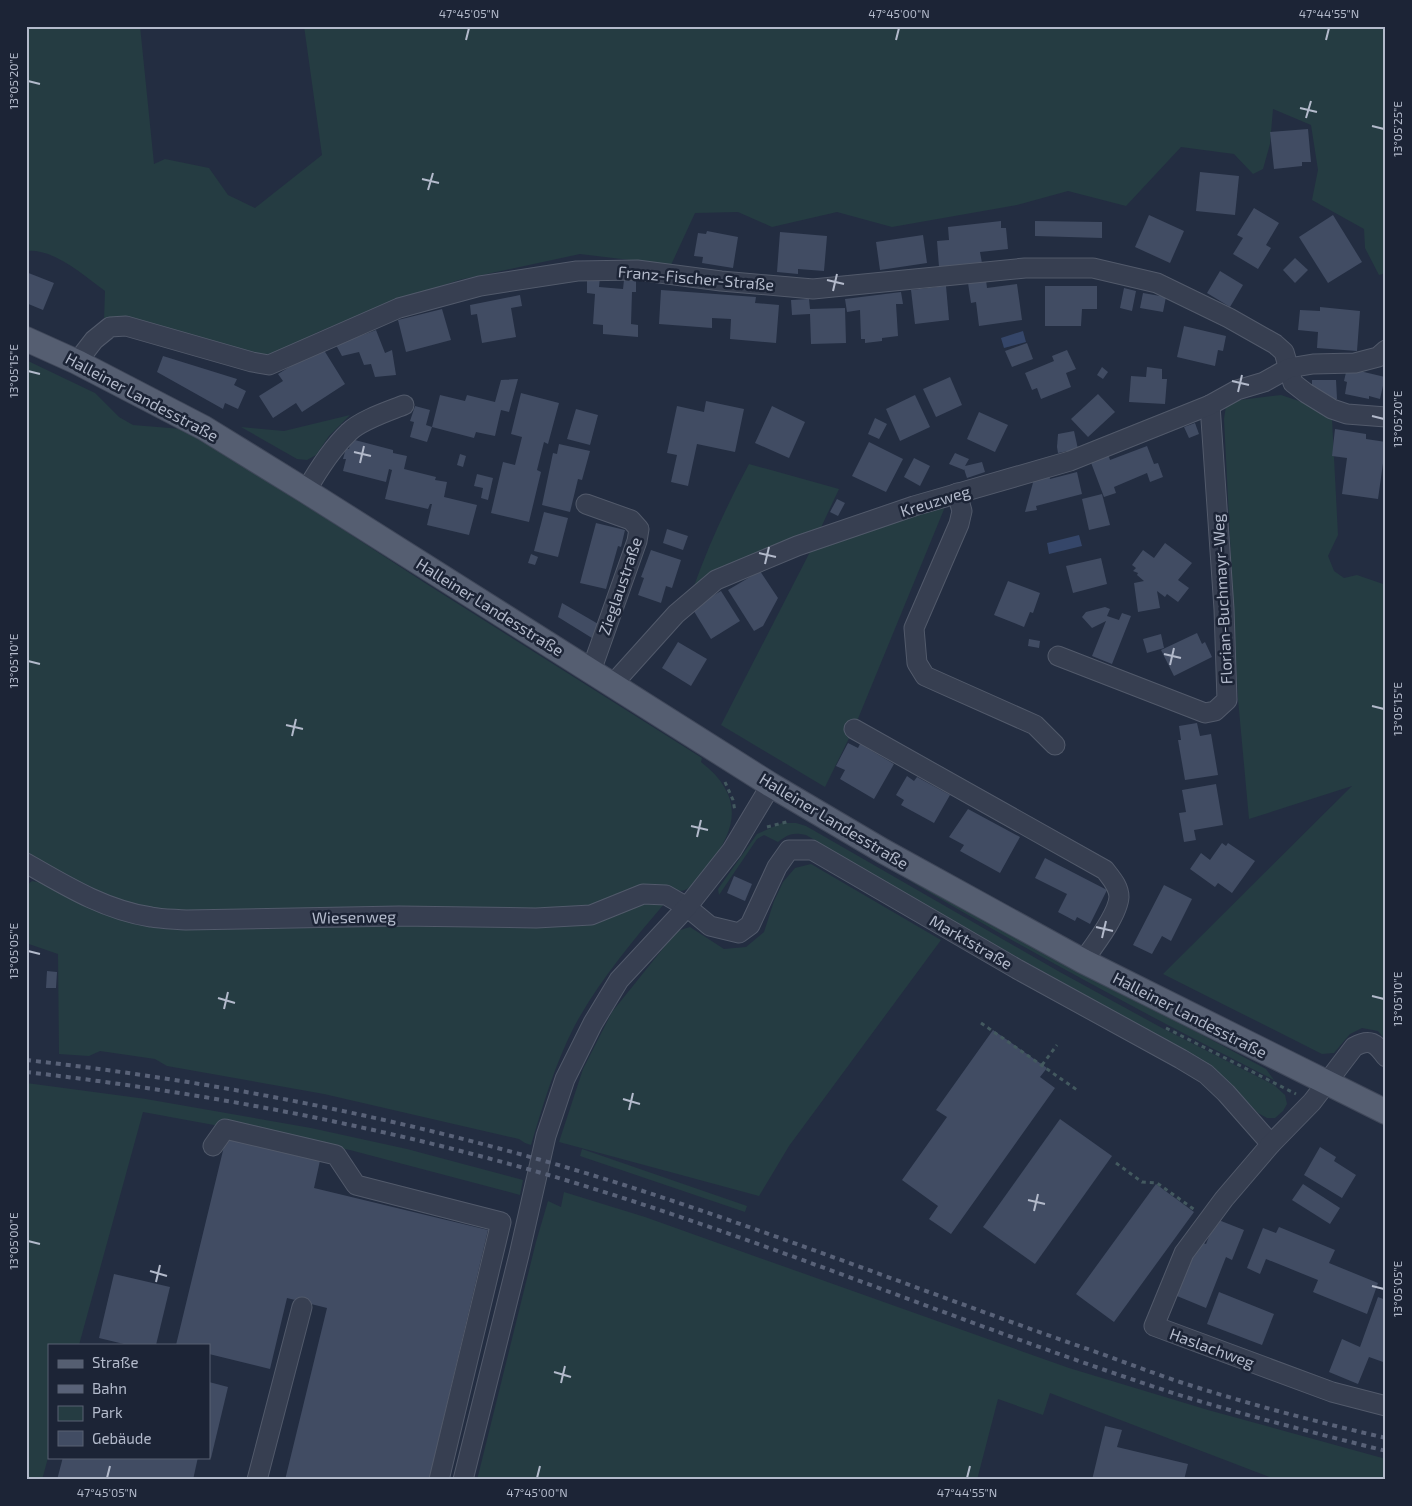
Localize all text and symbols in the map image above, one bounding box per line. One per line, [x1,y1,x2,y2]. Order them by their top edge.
text: 47°45'05"N [439,6,499,20]
text: 47°45'00"N [868,6,930,20]
text: 47°44'55"N [1299,6,1359,20]
text: 13°05'20"E [6,52,20,109]
text: 13°05'25"E [1390,101,1404,157]
street label: Franz-Fischer-Straße [617,261,775,294]
text: 13°05'15"E [6,344,20,398]
street label: Halleiner Landesstraße [63,348,222,445]
text: 13°05'20"E [1390,390,1404,447]
street label: Kreuzweg [898,481,972,520]
street label: Florian-Buchmayr-Weg [1208,513,1235,685]
street label: Zieglaustraße [594,535,645,637]
street label: Halleiner Landesstraße [413,553,567,660]
text: 13°05'10"E [6,633,20,688]
text: 13°05'15"E [1390,682,1404,736]
street label: Halleiner Landesstraße [756,769,912,873]
street label: Wiesenweg [312,906,396,927]
street label: Marktstraße [927,910,1016,973]
text: 13°05'05"E [6,922,20,979]
street label: Halleiner Landesstraße [1110,967,1270,1062]
text: 13°05'10"E [1390,971,1404,1026]
text: 13°05'00"E [6,1212,20,1270]
text: 13°05'05"E [1390,1260,1404,1317]
street label: Haslachweg [1167,1323,1257,1372]
legend [48,1344,210,1458]
text: Straße [92,1353,138,1371]
text: Bahn [92,1379,127,1397]
text: Park [92,1403,123,1421]
text: Gebäude [92,1429,151,1447]
text: 47°45'05"N [77,1485,137,1499]
text: 47°45'00"N [506,1485,568,1499]
text: 47°44'55"N [937,1485,997,1499]

